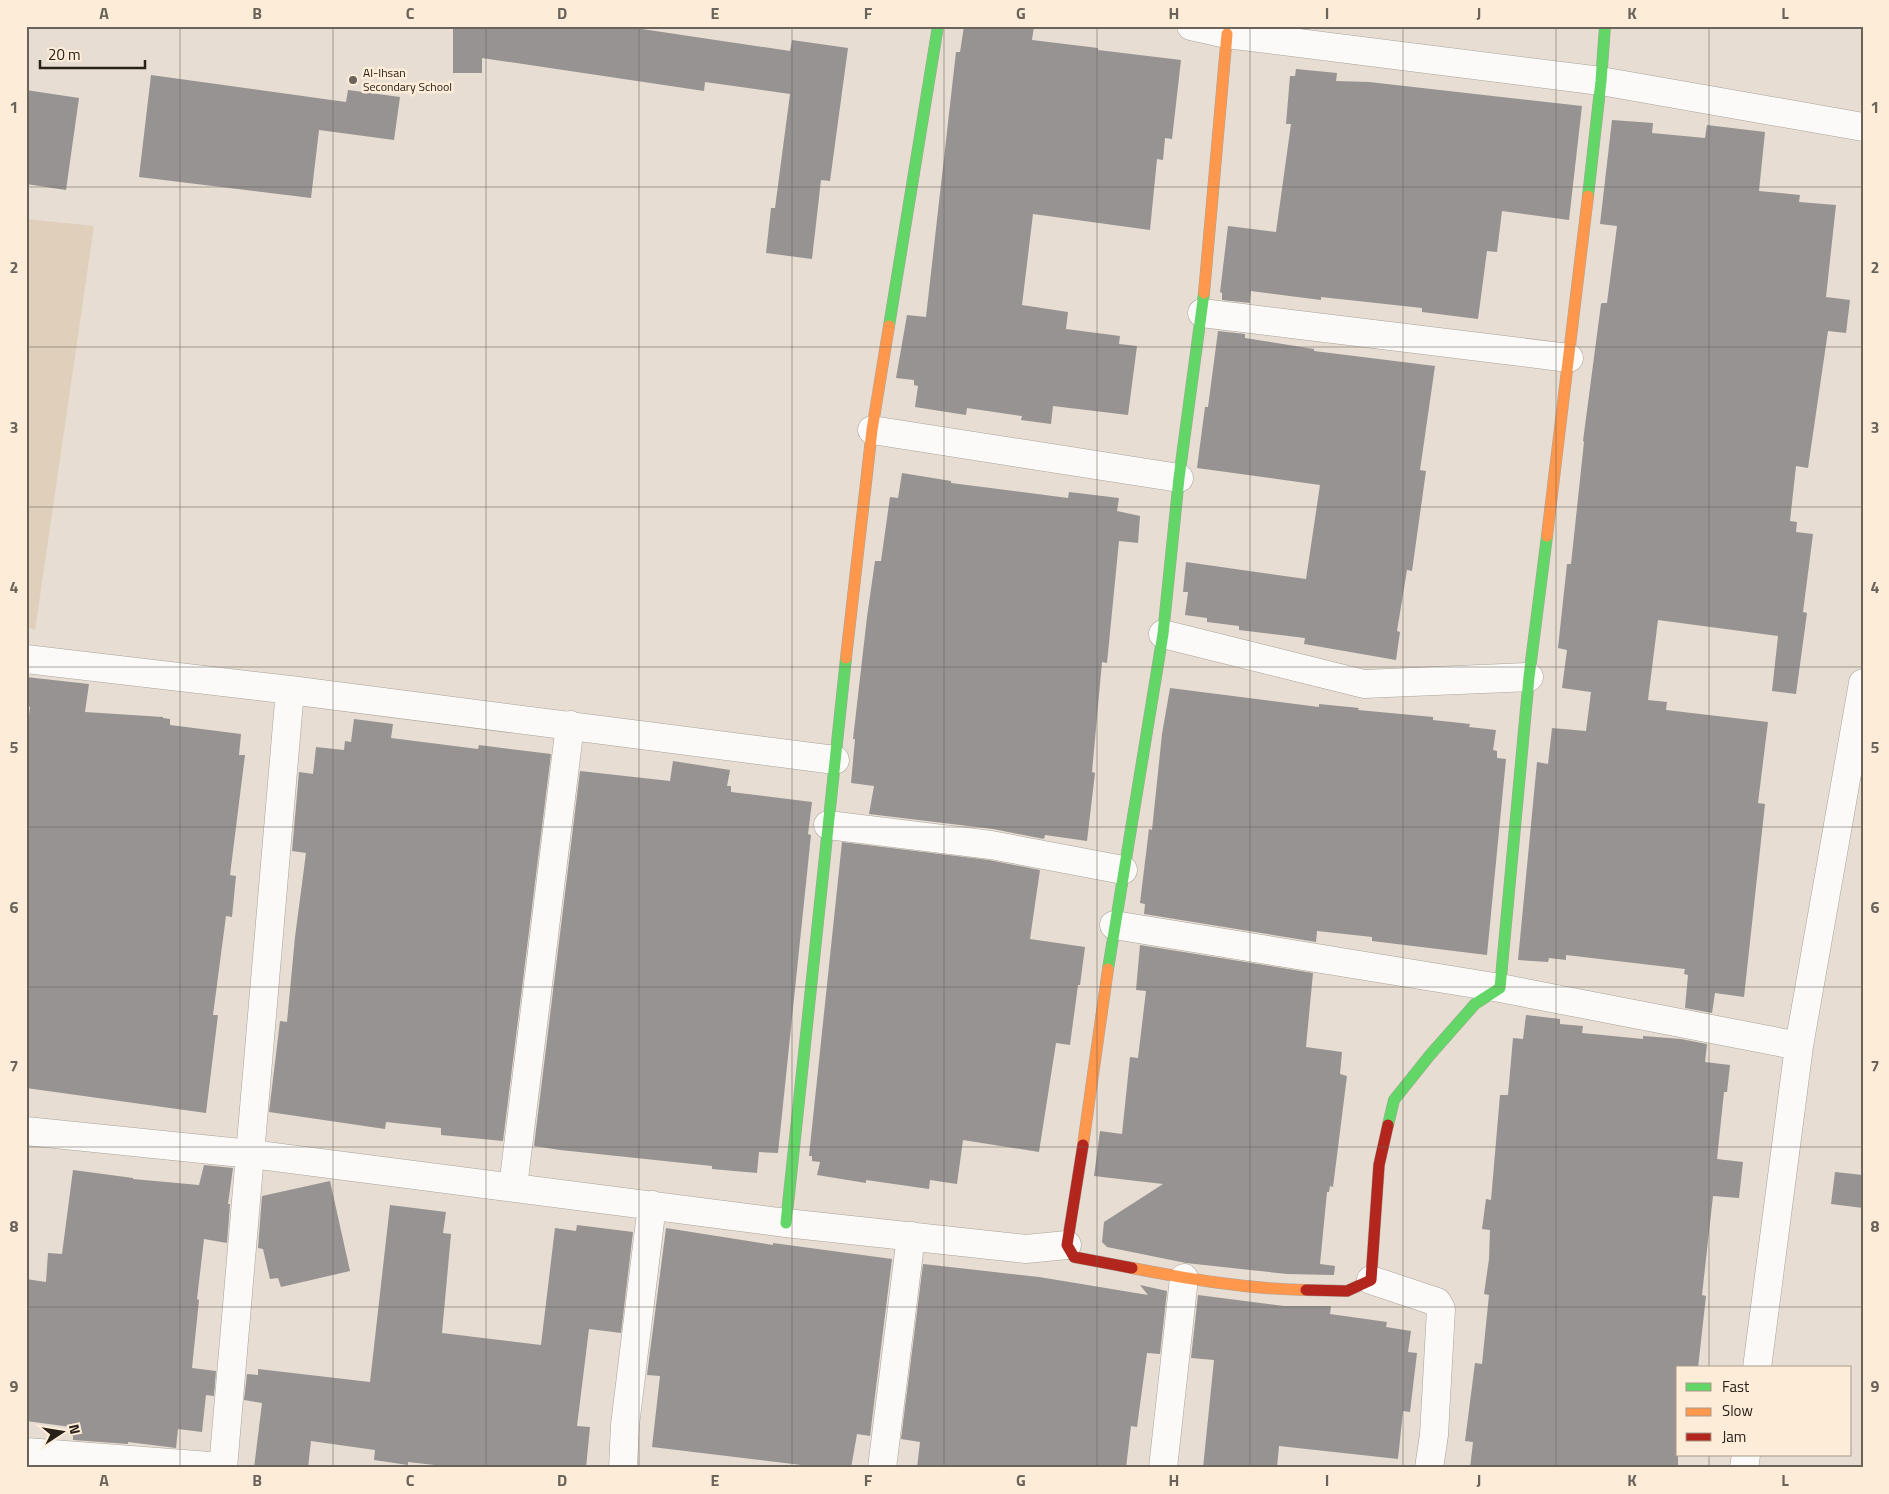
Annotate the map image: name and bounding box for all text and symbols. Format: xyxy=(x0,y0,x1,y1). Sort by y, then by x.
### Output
text: A xyxy=(99,1,109,25)
text: B xyxy=(252,1,262,25)
text: C xyxy=(406,1,415,25)
text: D xyxy=(557,1,567,25)
text: E xyxy=(711,1,720,25)
text: F xyxy=(864,1,873,25)
text: G xyxy=(1016,1,1026,25)
text: H xyxy=(1169,1,1179,25)
text: I xyxy=(1325,1,1329,25)
text: J xyxy=(1477,1,1481,25)
text: K xyxy=(1627,1,1637,25)
text: L xyxy=(1781,1,1789,25)
scale bar xyxy=(40,38,145,70)
text: 20 m xyxy=(48,43,81,66)
place label: Al-Ihsan Secondary School xyxy=(363,63,452,96)
marker: Al-Ihsan Secondary School xyxy=(347,74,359,86)
text: 1 xyxy=(10,95,18,119)
text: 1 xyxy=(1871,95,1879,119)
text: 2 xyxy=(10,255,18,279)
text: 2 xyxy=(1871,255,1879,279)
text: 3 xyxy=(10,415,18,439)
text: 3 xyxy=(1871,415,1879,439)
text: 4 xyxy=(10,575,19,599)
text: 4 xyxy=(1871,575,1880,599)
text: 5 xyxy=(10,735,19,759)
text: 5 xyxy=(1871,735,1880,759)
text: 6 xyxy=(10,895,19,919)
text: 6 xyxy=(1871,895,1880,919)
text: 7 xyxy=(10,1054,18,1078)
text: 7 xyxy=(1871,1054,1879,1078)
text: 8 xyxy=(10,1214,19,1238)
text: 8 xyxy=(1871,1214,1880,1238)
legend xyxy=(1676,1366,1852,1456)
text: 9 xyxy=(10,1374,19,1398)
text: 9 xyxy=(1871,1374,1880,1398)
text: Fast xyxy=(1722,1375,1750,1398)
text: Slow xyxy=(1722,1399,1753,1422)
north arrow xyxy=(38,1406,88,1456)
text: N xyxy=(64,1422,86,1436)
text: Jam xyxy=(1722,1425,1746,1448)
text: A xyxy=(99,1468,109,1492)
text: B xyxy=(252,1468,262,1492)
text: C xyxy=(406,1468,415,1492)
text: D xyxy=(557,1468,567,1492)
text: E xyxy=(711,1468,720,1492)
text: F xyxy=(864,1468,873,1492)
text: G xyxy=(1016,1468,1026,1492)
text: H xyxy=(1169,1468,1179,1492)
text: I xyxy=(1325,1468,1329,1492)
text: J xyxy=(1477,1468,1481,1492)
text: K xyxy=(1627,1468,1637,1492)
text: L xyxy=(1781,1468,1789,1492)

